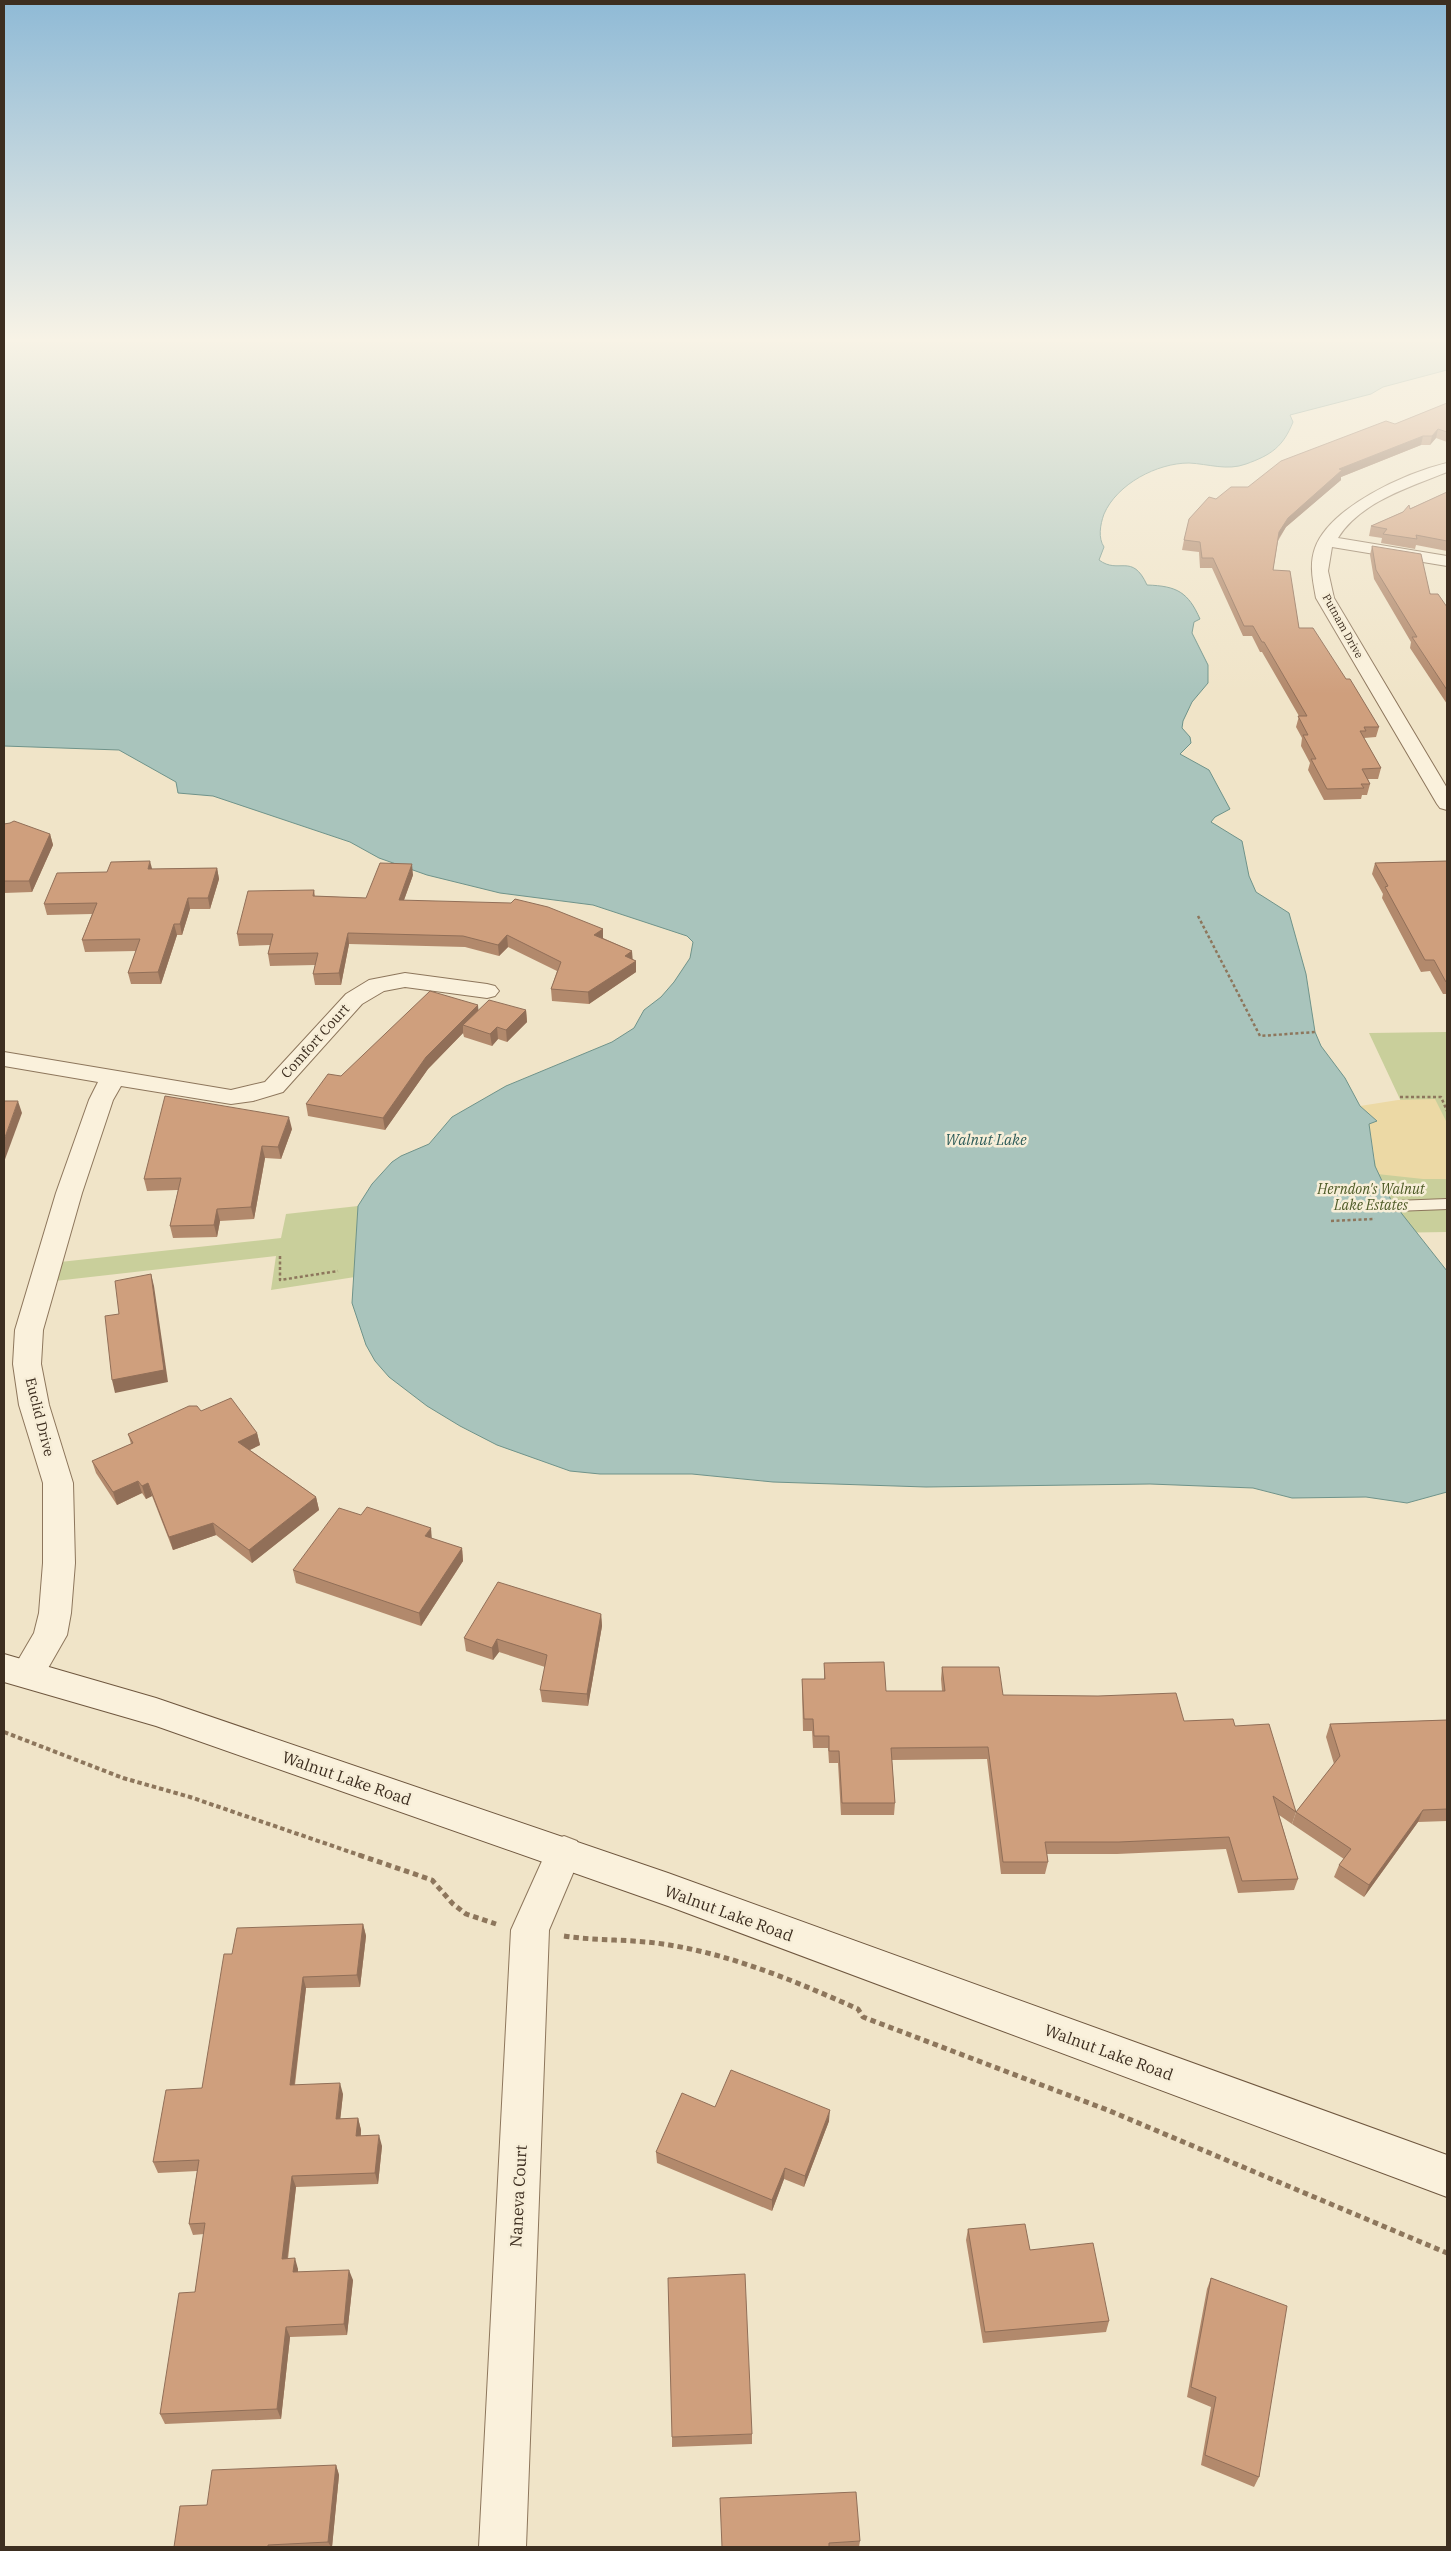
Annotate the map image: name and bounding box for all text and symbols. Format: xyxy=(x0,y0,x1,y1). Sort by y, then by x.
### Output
street label: Putnam Drive xyxy=(1320,591,1366,661)
street label: Comfort Court xyxy=(277,1000,353,1082)
water label: Walnut Lake xyxy=(945,1130,1027,1149)
park label: Herndon's Walnut Lake Estates xyxy=(1316,1180,1426,1214)
street label: Euclid Drive xyxy=(22,1376,58,1458)
street label: Walnut Lake Road xyxy=(280,1747,414,1810)
street label: Walnut Lake Road xyxy=(662,1880,796,1946)
street label: Walnut Lake Road xyxy=(1042,2019,1176,2085)
street label: Naneva Court xyxy=(505,2144,531,2248)

